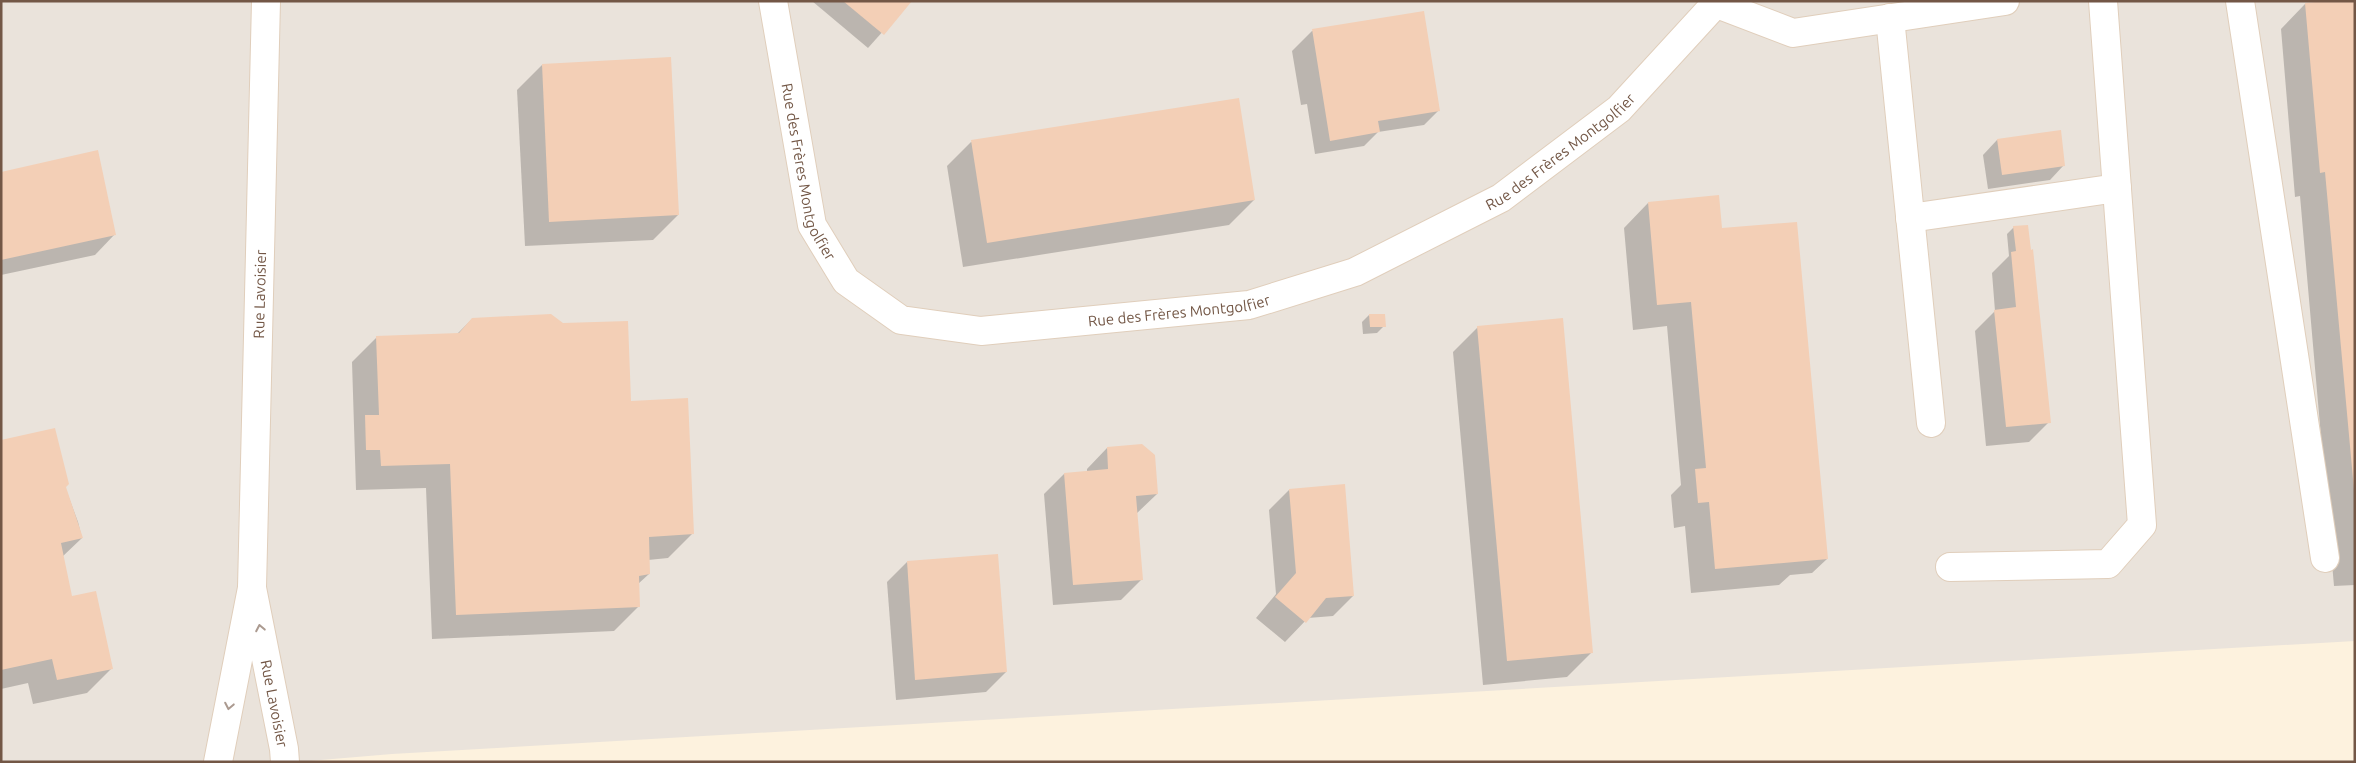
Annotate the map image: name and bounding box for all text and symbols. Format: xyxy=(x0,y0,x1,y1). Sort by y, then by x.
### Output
street label: Rue des Frères Montgolfier xyxy=(779,82,840,263)
street label: Rue des Frères Montgolfier xyxy=(1482,89,1638,213)
street label: Rue Lavoisier xyxy=(249,249,269,339)
street label: Rue des Frères Montgolfier xyxy=(1087,290,1272,329)
one-way arrow xyxy=(255,624,266,632)
street label: Rue Lavoisier xyxy=(258,658,292,749)
one-way arrow xyxy=(224,702,234,711)

